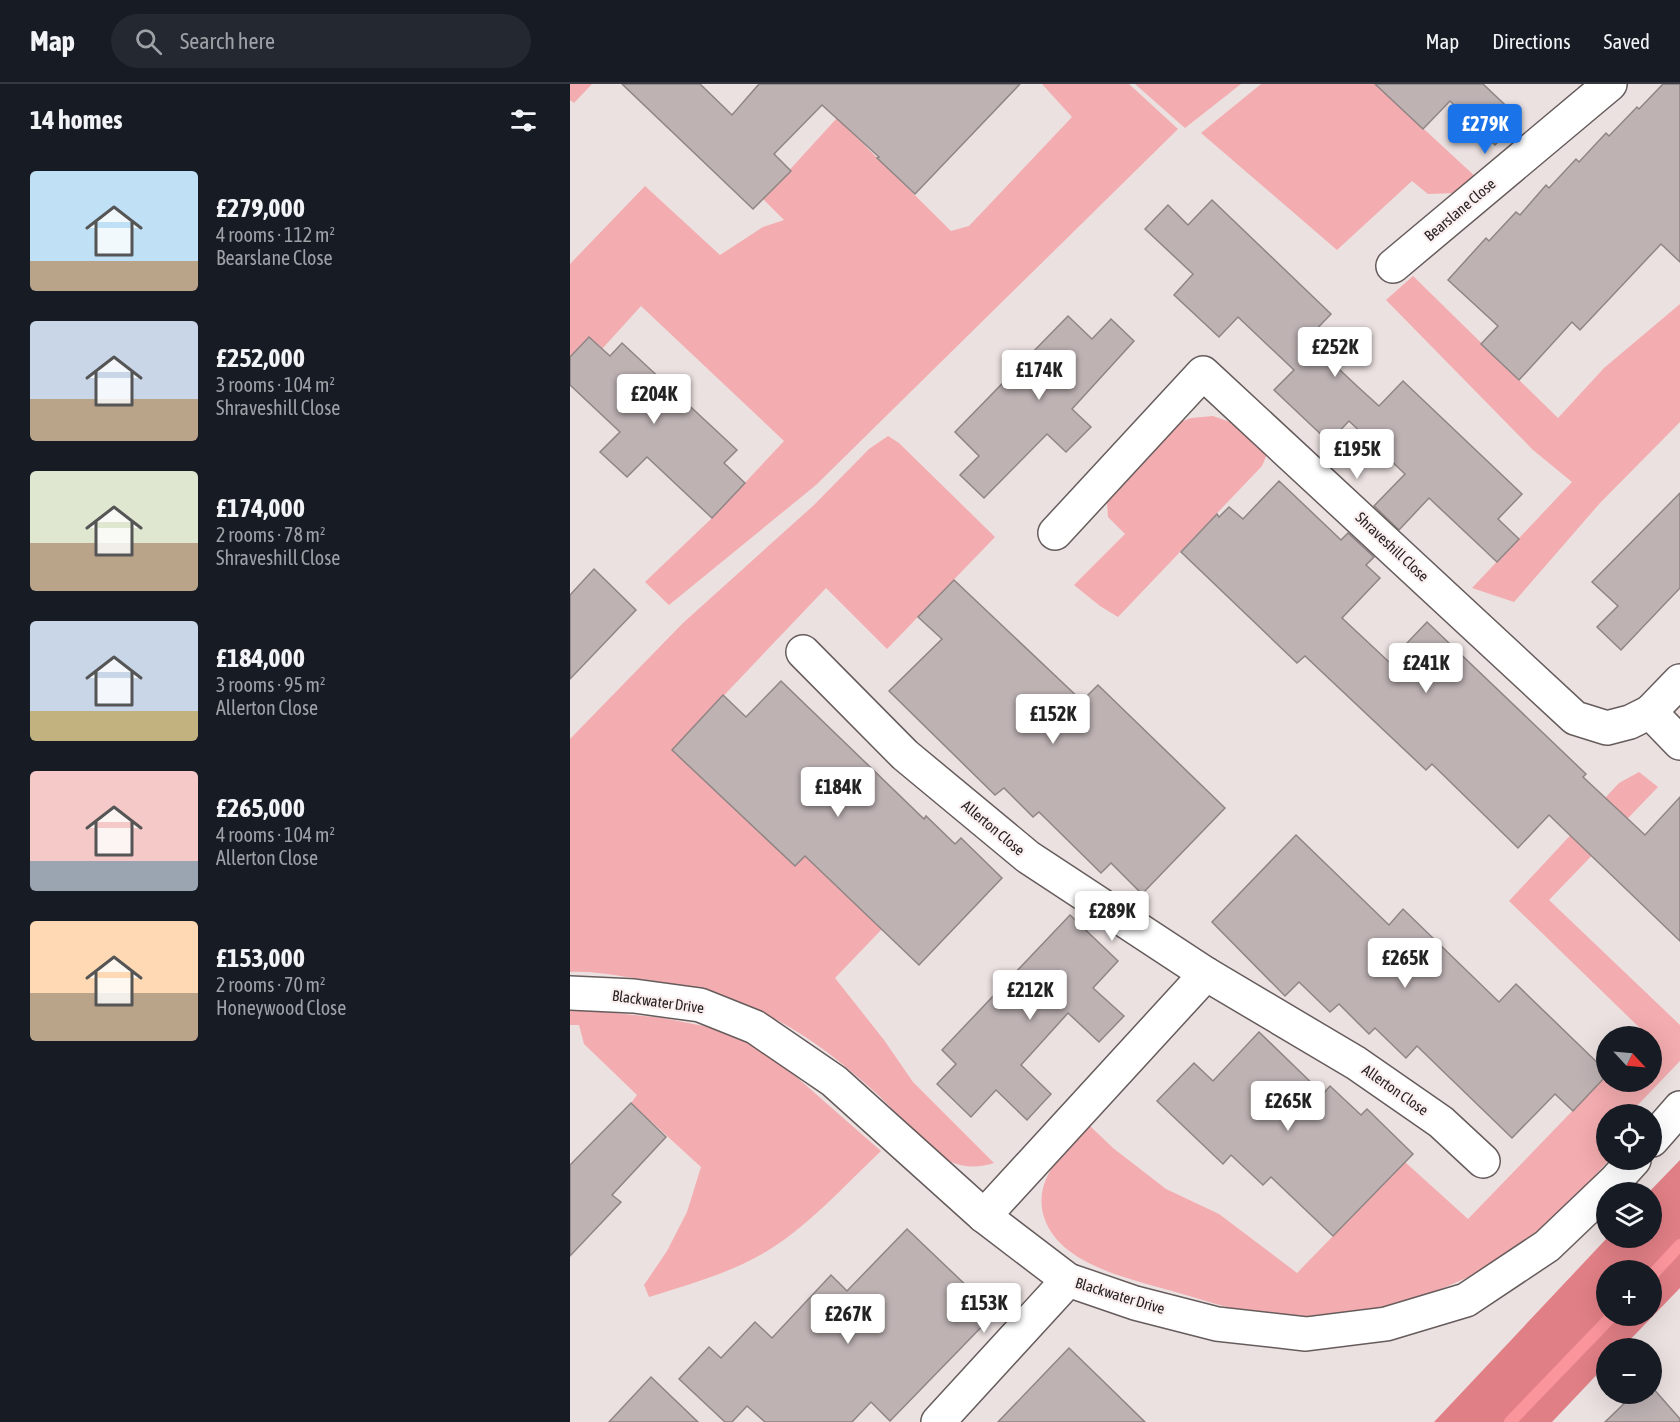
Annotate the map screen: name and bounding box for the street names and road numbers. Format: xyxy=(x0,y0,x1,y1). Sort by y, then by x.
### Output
street label: Bearslane Close xyxy=(1421,175,1499,244)
street label: Shraveshill Close xyxy=(1352,509,1432,585)
street label: Allerton Close xyxy=(959,797,1028,859)
street label: Blackwater Drive xyxy=(611,987,705,1016)
street label: Allerton Close xyxy=(1359,1061,1432,1119)
street label: Blackwater Drive xyxy=(1073,1274,1167,1317)

